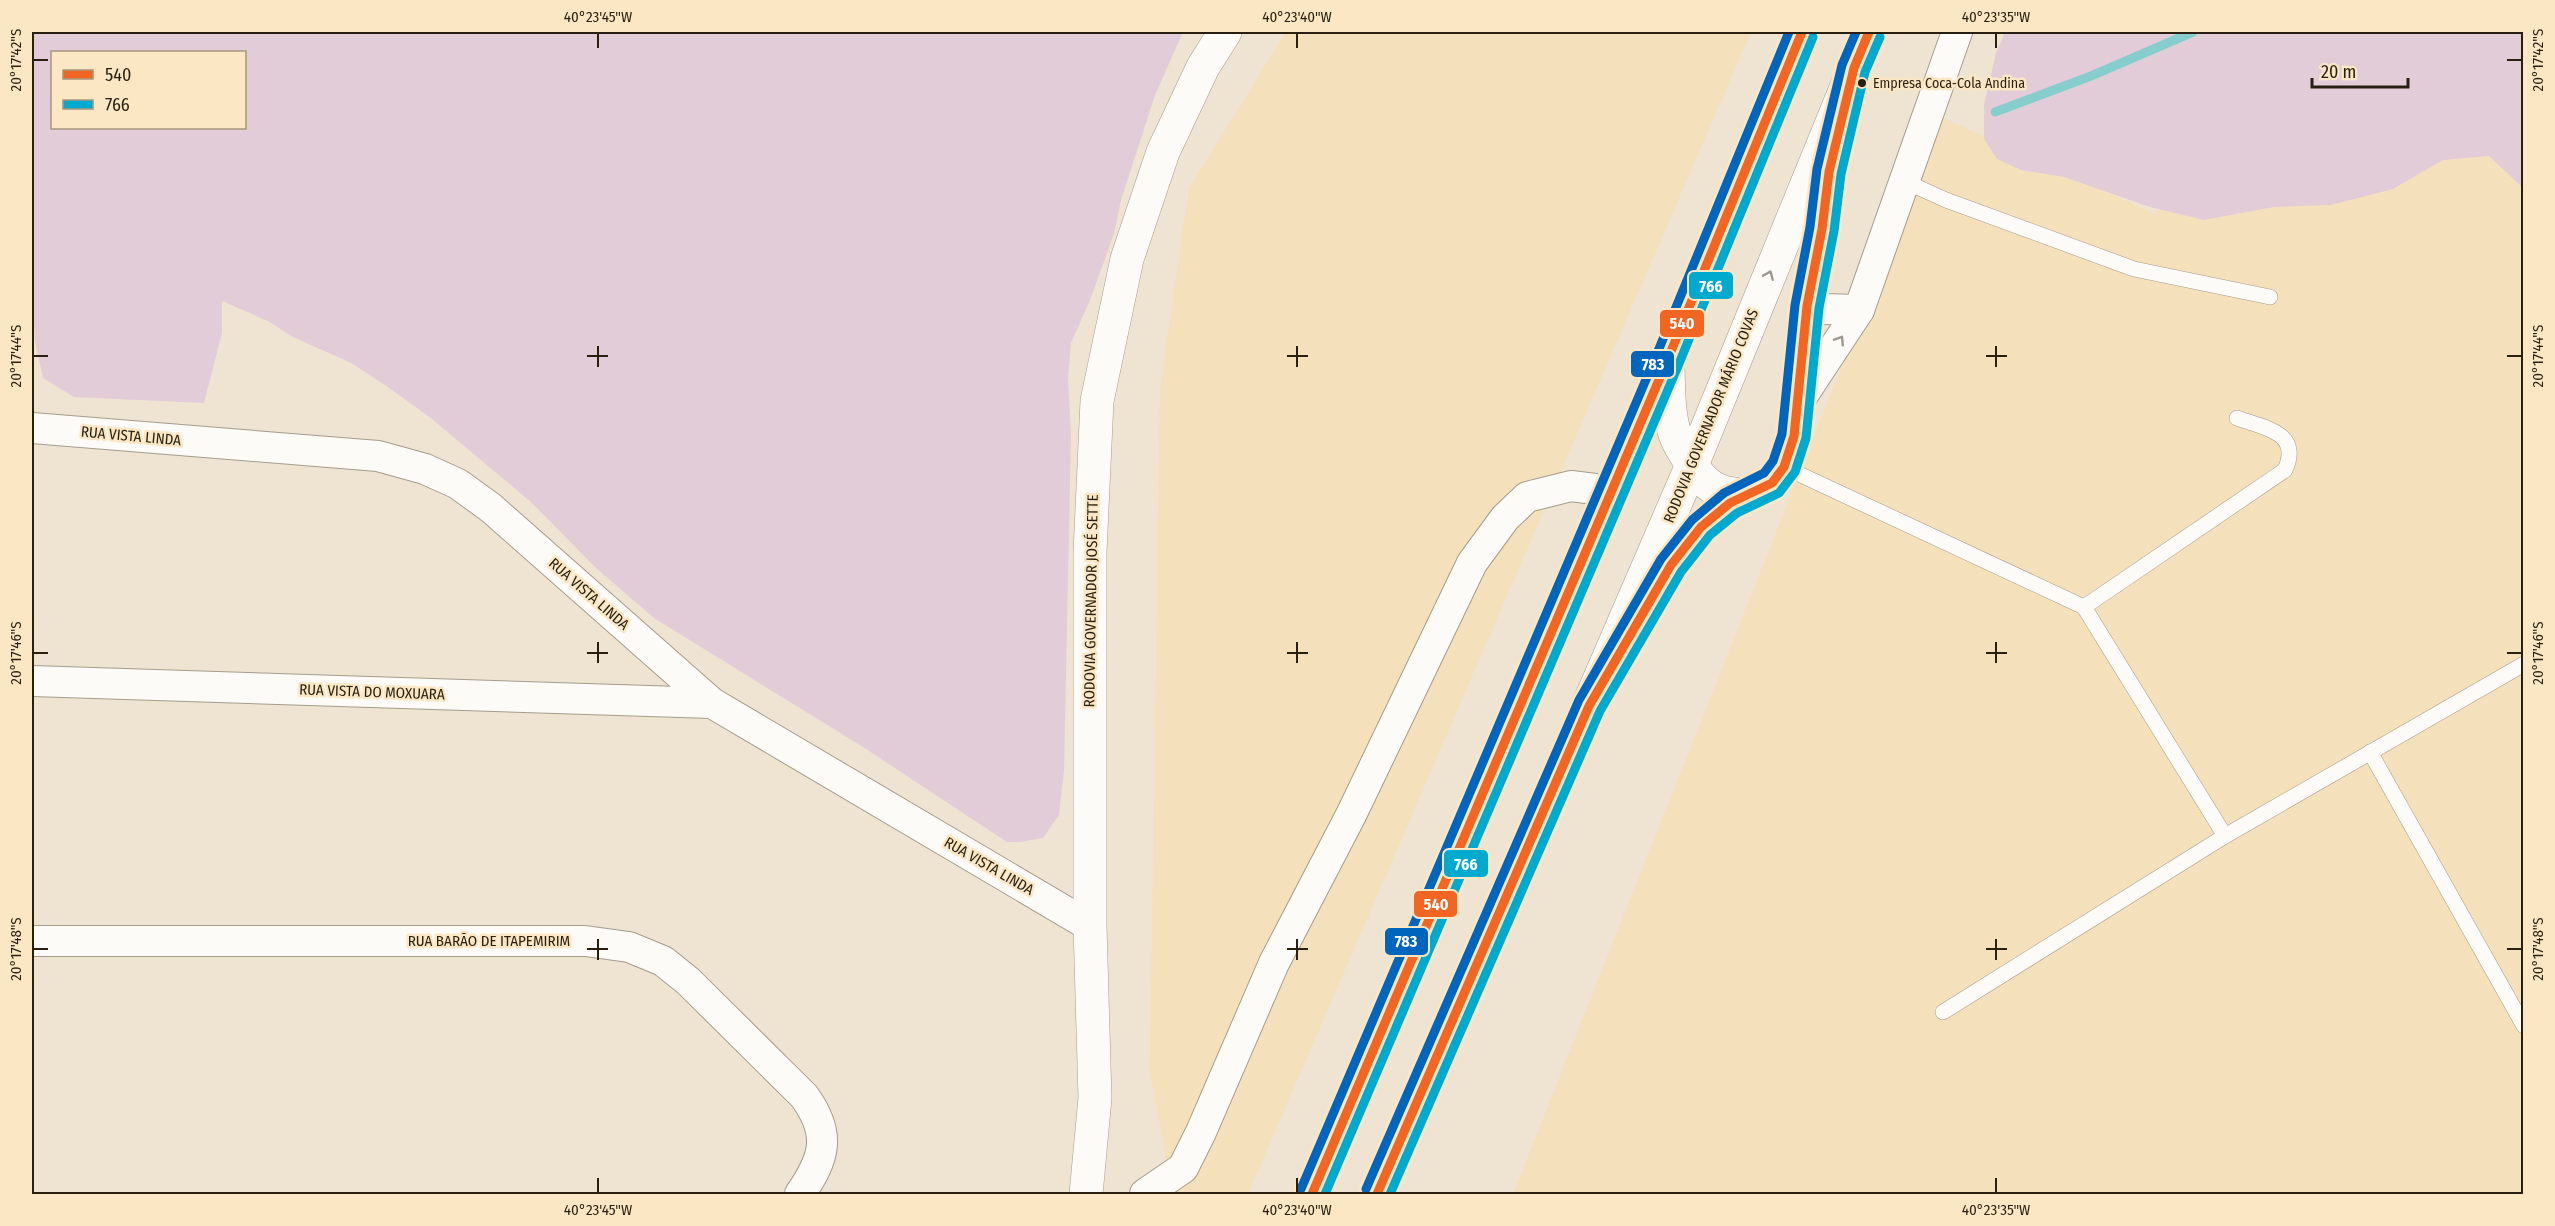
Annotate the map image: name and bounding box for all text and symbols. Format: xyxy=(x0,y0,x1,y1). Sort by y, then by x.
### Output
text: 40°23'45"W xyxy=(564,8,632,26)
text: 40°23'40"W xyxy=(1262,8,1332,26)
text: 40°23'35"W xyxy=(1962,8,2030,26)
text: 20°17'42"S xyxy=(7,29,25,91)
text: 20°17'42"S xyxy=(2529,29,2547,91)
legend xyxy=(51,51,246,129)
scale bar xyxy=(2312,51,2408,89)
text: 20 m xyxy=(2321,61,2356,83)
text: 540 xyxy=(105,64,131,86)
place label: Empresa Coca-Cola Andina xyxy=(1873,75,2025,92)
marker: Empresa Coca-Cola Andina xyxy=(1856,77,1868,89)
text: 766 xyxy=(105,94,130,116)
one-way arrow xyxy=(1762,270,1774,281)
line badge: 766 xyxy=(1688,271,1734,300)
text: 766 xyxy=(1699,277,1723,296)
street label: RODOVIA GOVERNADOR MÁRIO COVAS xyxy=(1660,306,1762,526)
line badge: 540 xyxy=(1659,309,1705,338)
text: 540 xyxy=(1670,314,1695,333)
text: 20°17'44"S xyxy=(7,325,25,387)
text: 20°17'44"S xyxy=(2529,325,2547,387)
one-way arrow xyxy=(1833,335,1844,346)
line badge: 783 xyxy=(1630,350,1675,378)
text: 783 xyxy=(1642,355,1665,374)
street label: RUA VISTA LINDA xyxy=(80,423,182,449)
street label: RODOVIA GOVERNADOR JOSÉ SETTE xyxy=(1080,494,1102,708)
street label: RUA VISTA LINDA xyxy=(545,554,633,634)
text: 20°17'46"S xyxy=(7,621,25,685)
text: 20°17'46"S xyxy=(2529,621,2547,685)
street label: RUA VISTA DO MOXUARA xyxy=(299,680,445,704)
street label: RUA VISTA LINDA xyxy=(941,833,1037,899)
line badge: 766 xyxy=(1443,849,1489,878)
text: 766 xyxy=(1454,855,1478,874)
line badge: 540 xyxy=(1413,890,1458,918)
text: 540 xyxy=(1424,895,1449,914)
text: 20°17'48"S xyxy=(7,917,25,981)
text: 20°17'48"S xyxy=(2529,917,2547,981)
line badge: 783 xyxy=(1384,927,1429,956)
street label: RUA BARÃO DE ITAPEMIRIM xyxy=(408,932,570,950)
text: 783 xyxy=(1395,932,1418,951)
text: 40°23'45"W xyxy=(564,1201,632,1219)
text: 40°23'40"W xyxy=(1262,1201,1332,1219)
text: 40°23'35"W xyxy=(1962,1201,2030,1219)

